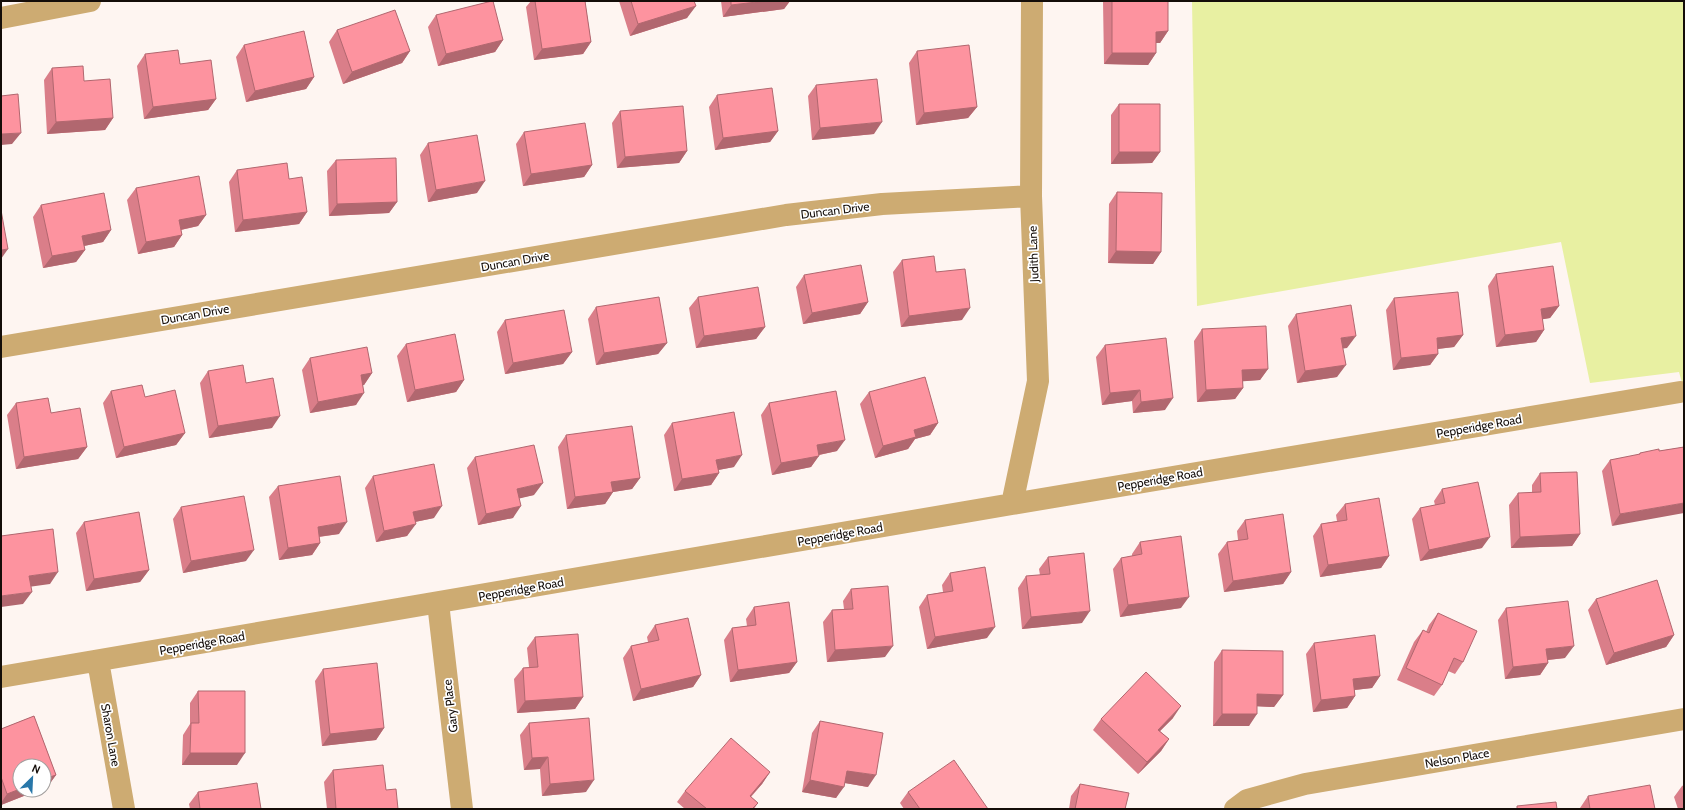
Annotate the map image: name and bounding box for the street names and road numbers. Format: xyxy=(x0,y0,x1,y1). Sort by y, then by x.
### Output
street label: Duncan Drive xyxy=(800,198,870,222)
street label: Judith Lane xyxy=(1025,226,1042,283)
street label: Duncan Drive xyxy=(480,248,550,274)
street label: Duncan Drive xyxy=(160,301,230,327)
street label: Pepperidge Road xyxy=(1435,411,1523,441)
street label: Pepperidge Road xyxy=(1116,464,1204,494)
street label: Pepperidge Road xyxy=(796,519,884,549)
street label: Pepperidge Road xyxy=(477,574,565,604)
street label: Pepperidge Road xyxy=(158,628,246,658)
street label: Gary Place xyxy=(439,679,461,733)
street label: Sharon Lane xyxy=(98,702,124,768)
street label: Nelson Place xyxy=(1424,745,1490,771)

